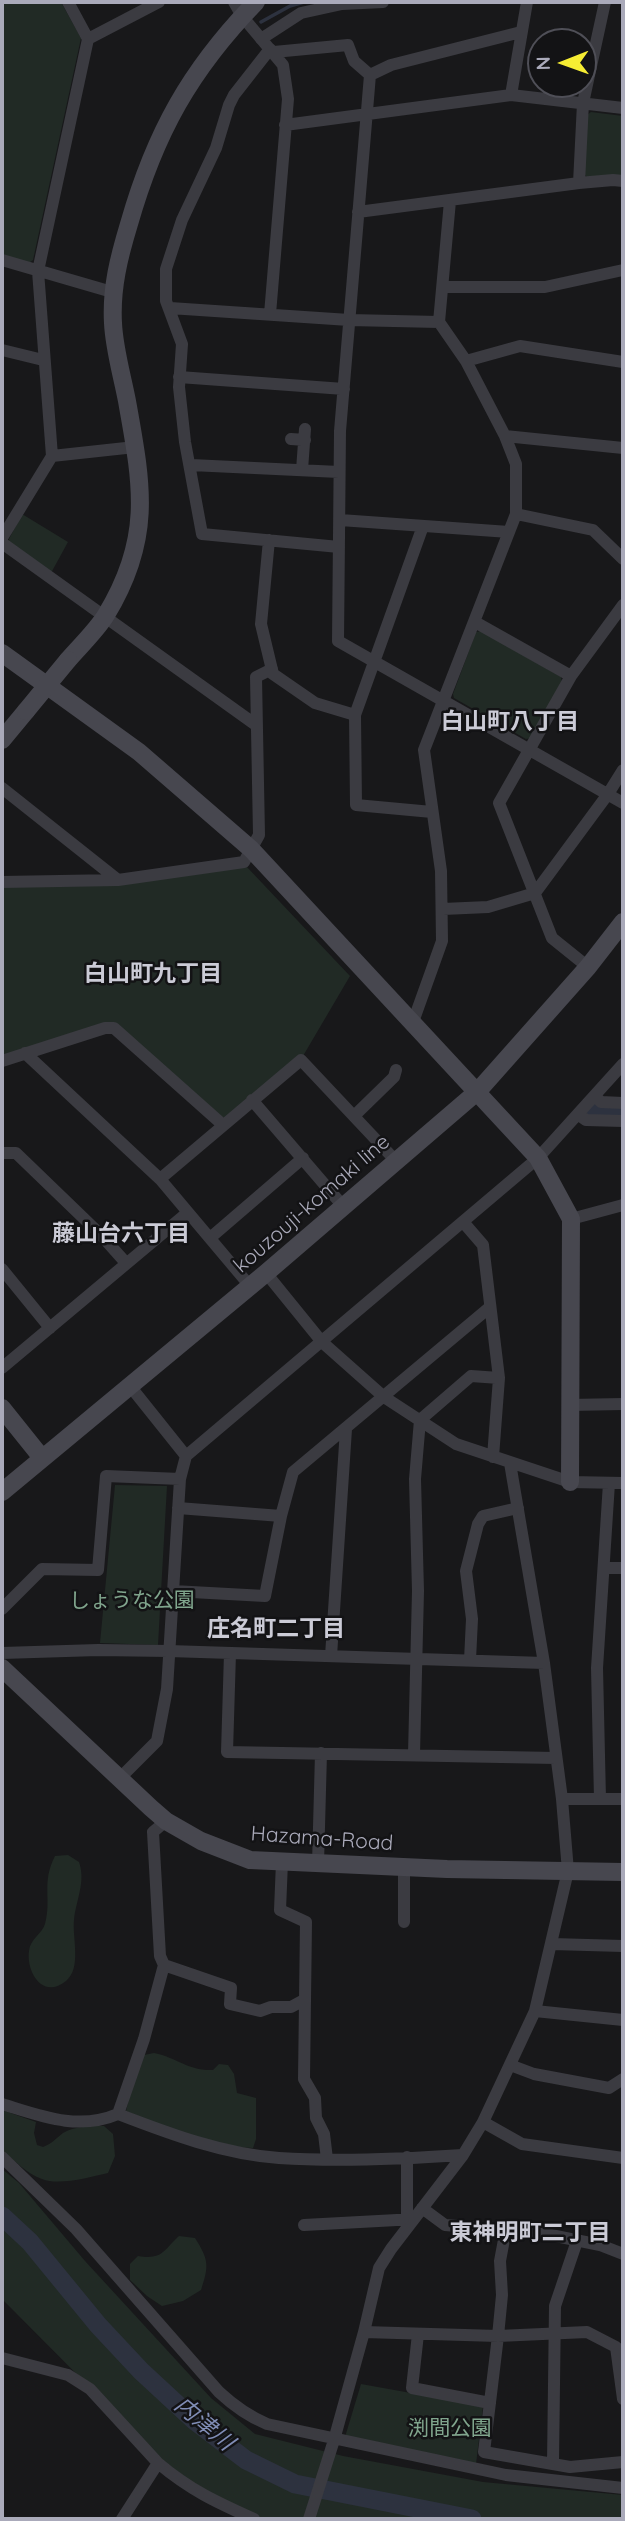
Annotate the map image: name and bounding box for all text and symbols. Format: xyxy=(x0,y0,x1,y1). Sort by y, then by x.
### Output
north arrow xyxy=(527,28,597,98)
text: N xyxy=(531,56,555,71)
district label: 白山町八丁目 xyxy=(441,708,579,736)
district label: 白山町九丁目 xyxy=(84,960,222,988)
street label: kouzouji-komaki line xyxy=(229,1129,395,1279)
district label: 藤山台六丁目 xyxy=(52,1220,190,1248)
park label: しょうな公園 xyxy=(69,1588,195,1614)
district label: 庄名町二丁目 xyxy=(207,1615,345,1643)
street label: Hazama-Road xyxy=(250,1821,394,1857)
district label: 東神明町二丁目 xyxy=(450,2219,610,2247)
water label: 内津川 xyxy=(169,2391,239,2457)
park label: 渕間公園 xyxy=(408,2416,492,2442)

